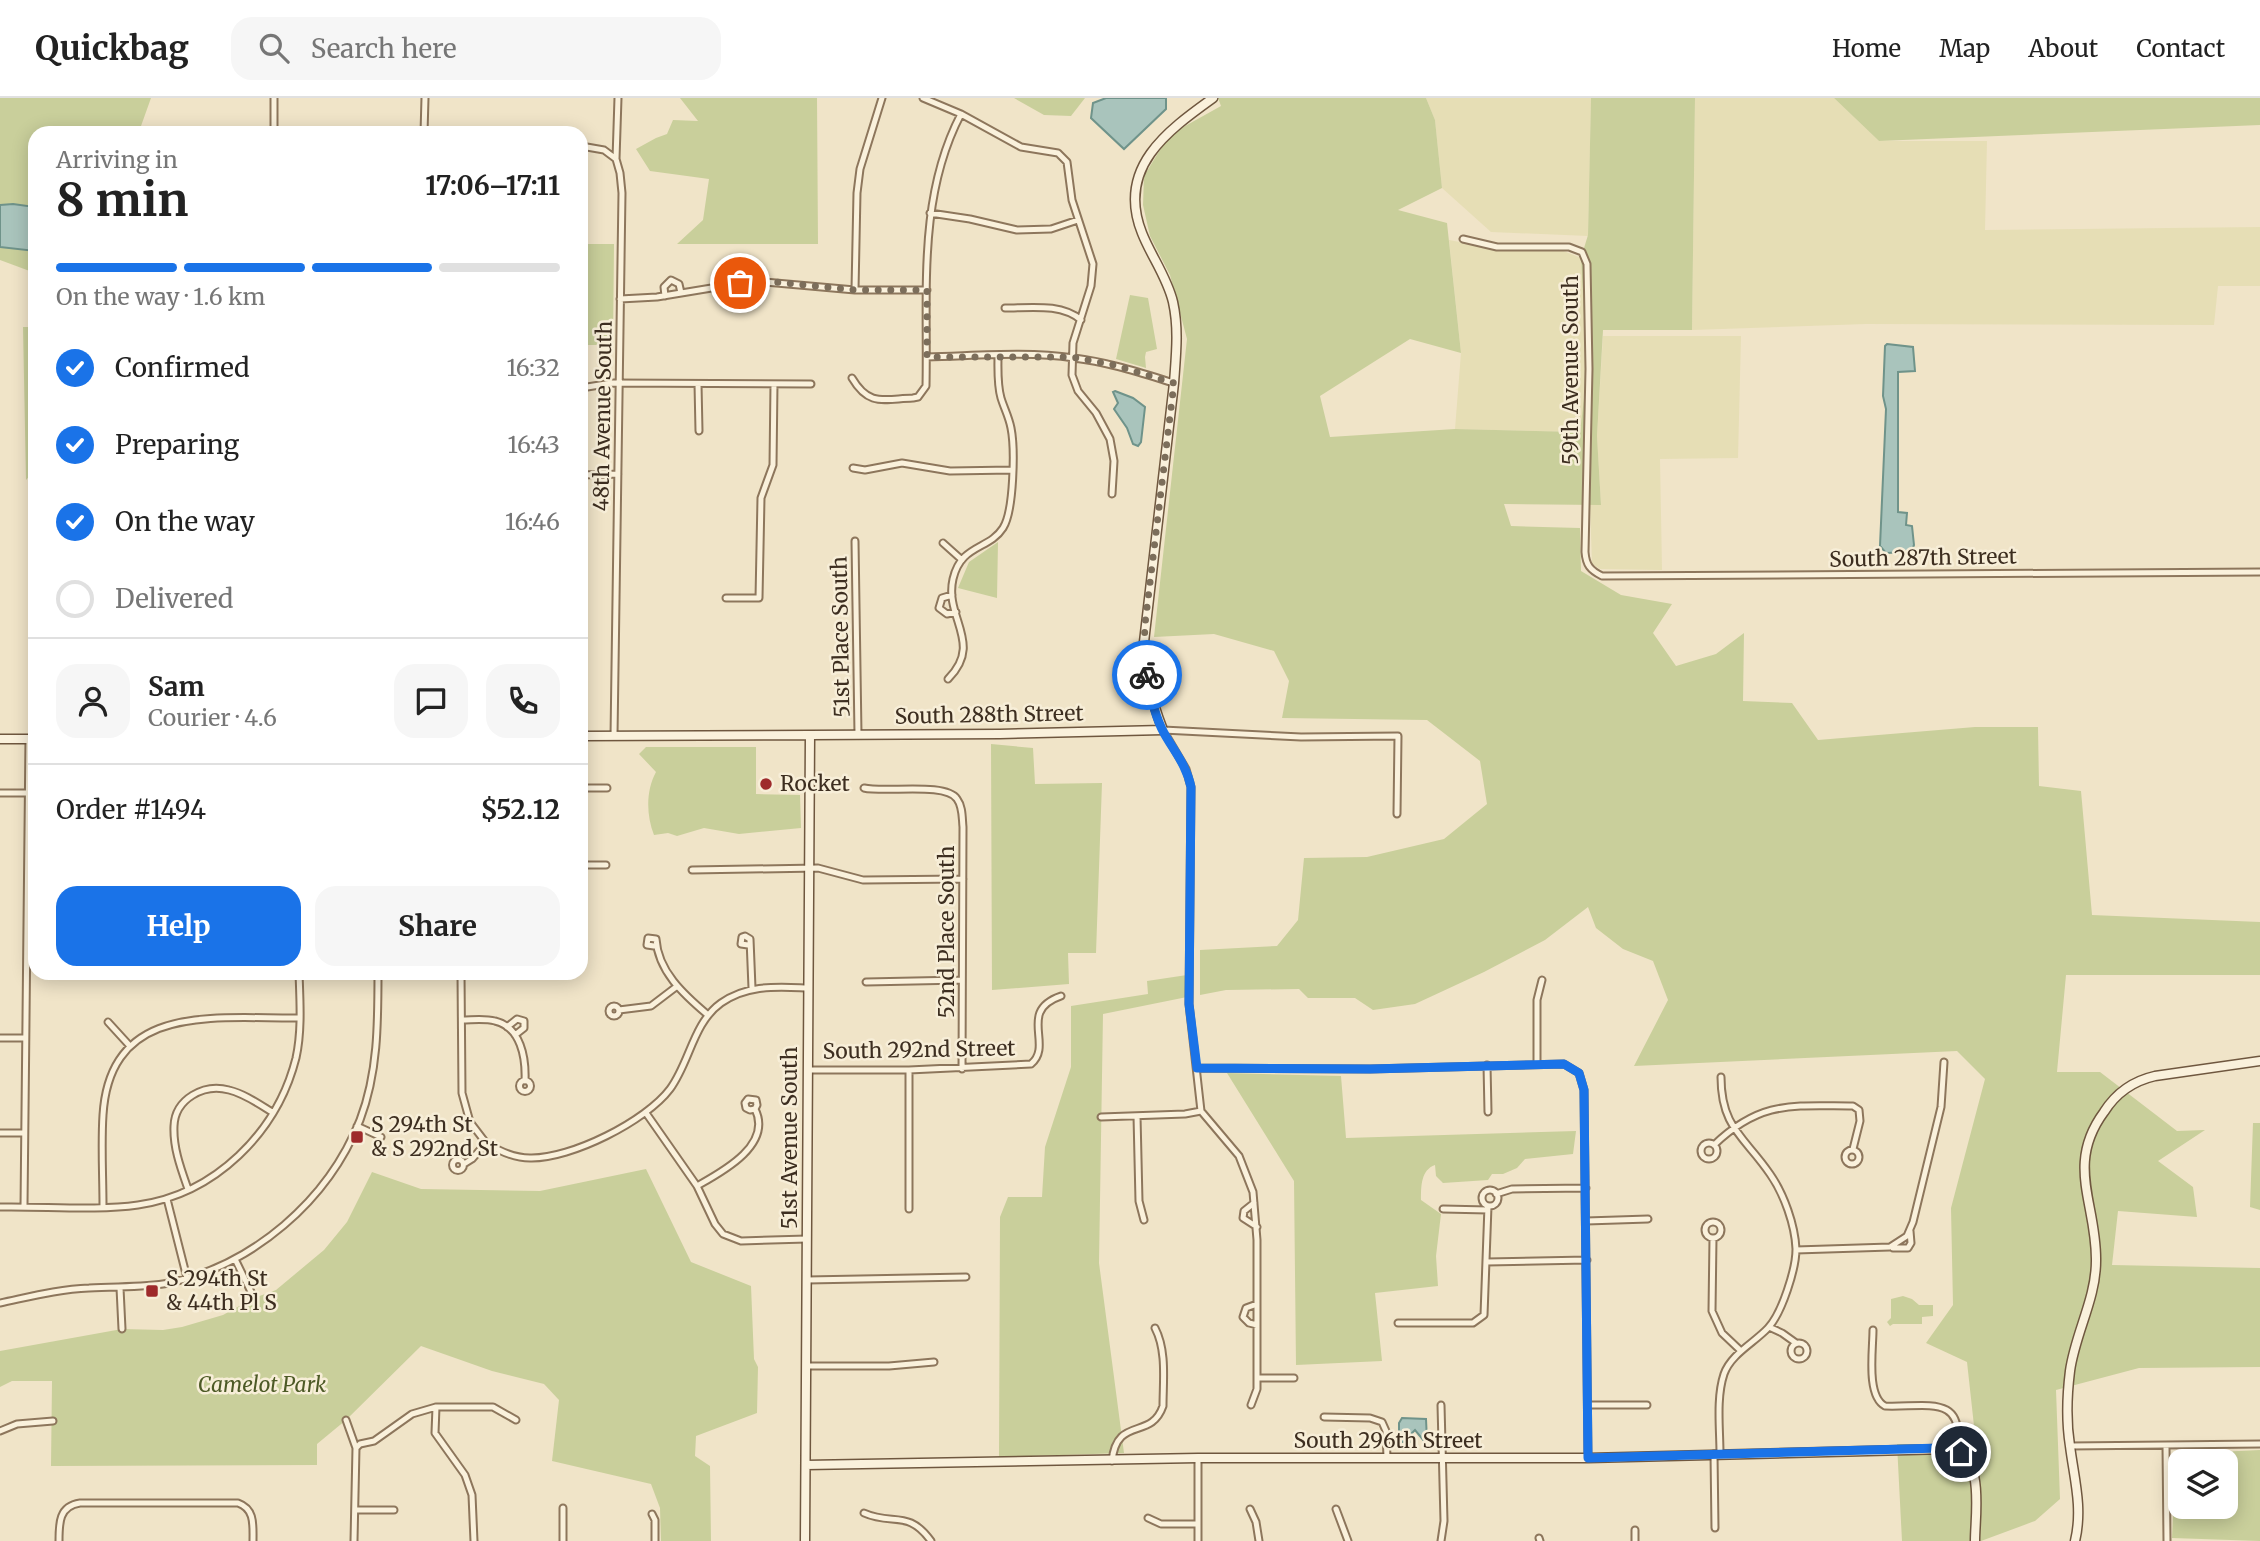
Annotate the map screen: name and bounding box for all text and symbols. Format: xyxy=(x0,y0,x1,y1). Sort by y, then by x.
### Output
search box xyxy=(231,17,721,80)
text: Quickbag xyxy=(35,28,189,69)
icon: search xyxy=(255,29,293,67)
text: Search here xyxy=(311,32,457,65)
text: Home xyxy=(1832,33,1901,64)
text: Map xyxy=(1939,33,1990,64)
text: About xyxy=(2028,33,2098,64)
text: Contact xyxy=(2136,33,2225,64)
text: Arriving in xyxy=(56,145,178,174)
text: 17:06–17:11 xyxy=(425,169,560,202)
text: 8 min xyxy=(56,171,189,229)
pin xyxy=(710,253,770,313)
icon: bag xyxy=(721,264,759,302)
street label: 59th Avenue South xyxy=(1557,275,1584,465)
text: On the way · 1.6 km xyxy=(56,282,265,311)
street label: 48th Avenue South xyxy=(587,320,618,512)
icon: check xyxy=(56,349,94,387)
text: Confirmed xyxy=(115,351,250,384)
text: 16:32 xyxy=(506,353,560,382)
icon: check xyxy=(56,426,94,464)
text: Preparing xyxy=(115,428,239,461)
text: 16:43 xyxy=(508,430,560,459)
icon: check xyxy=(56,503,94,541)
text: On the way xyxy=(115,505,255,538)
text: 16:46 xyxy=(505,507,560,536)
street label: South 287th Street xyxy=(1829,542,2017,573)
street label: 51st Place South xyxy=(826,556,855,718)
text: Delivered xyxy=(115,582,234,615)
courier xyxy=(1112,640,1182,710)
icon: bike xyxy=(1128,656,1166,694)
button: person xyxy=(56,664,130,738)
button: chat xyxy=(394,664,468,738)
button: phone xyxy=(486,664,560,738)
text: Sam xyxy=(148,670,205,703)
street label: South 288th Street xyxy=(894,699,1084,730)
text: Courier · 4.6 xyxy=(148,703,277,732)
place label: Rocket xyxy=(780,770,850,797)
marker: Rocket xyxy=(758,776,774,792)
text: Order #1494 xyxy=(56,793,206,826)
text: $52.12 xyxy=(480,793,560,826)
street label: 52nd Place South xyxy=(933,846,960,1018)
button: Help xyxy=(56,886,301,966)
button: Share xyxy=(315,886,560,966)
street label: South 292nd Street xyxy=(822,1034,1016,1065)
street label: 51st Avenue South xyxy=(776,1047,803,1229)
place label: S 294th St & S 292nd St xyxy=(371,1111,498,1162)
marker: S 294th St & S 292nd St xyxy=(349,1129,365,1145)
place label: S 294th St & 44th Pl S xyxy=(166,1265,277,1316)
marker: S 294th St & 44th Pl S xyxy=(144,1283,160,1299)
park label: Camelot Park xyxy=(198,1371,327,1398)
pin xyxy=(1931,1422,1991,1482)
street label: South 296th Street xyxy=(1294,1427,1482,1454)
icon: home xyxy=(1942,1433,1980,1471)
map controls xyxy=(2168,1449,2238,1519)
button: layers xyxy=(2168,1449,2238,1519)

